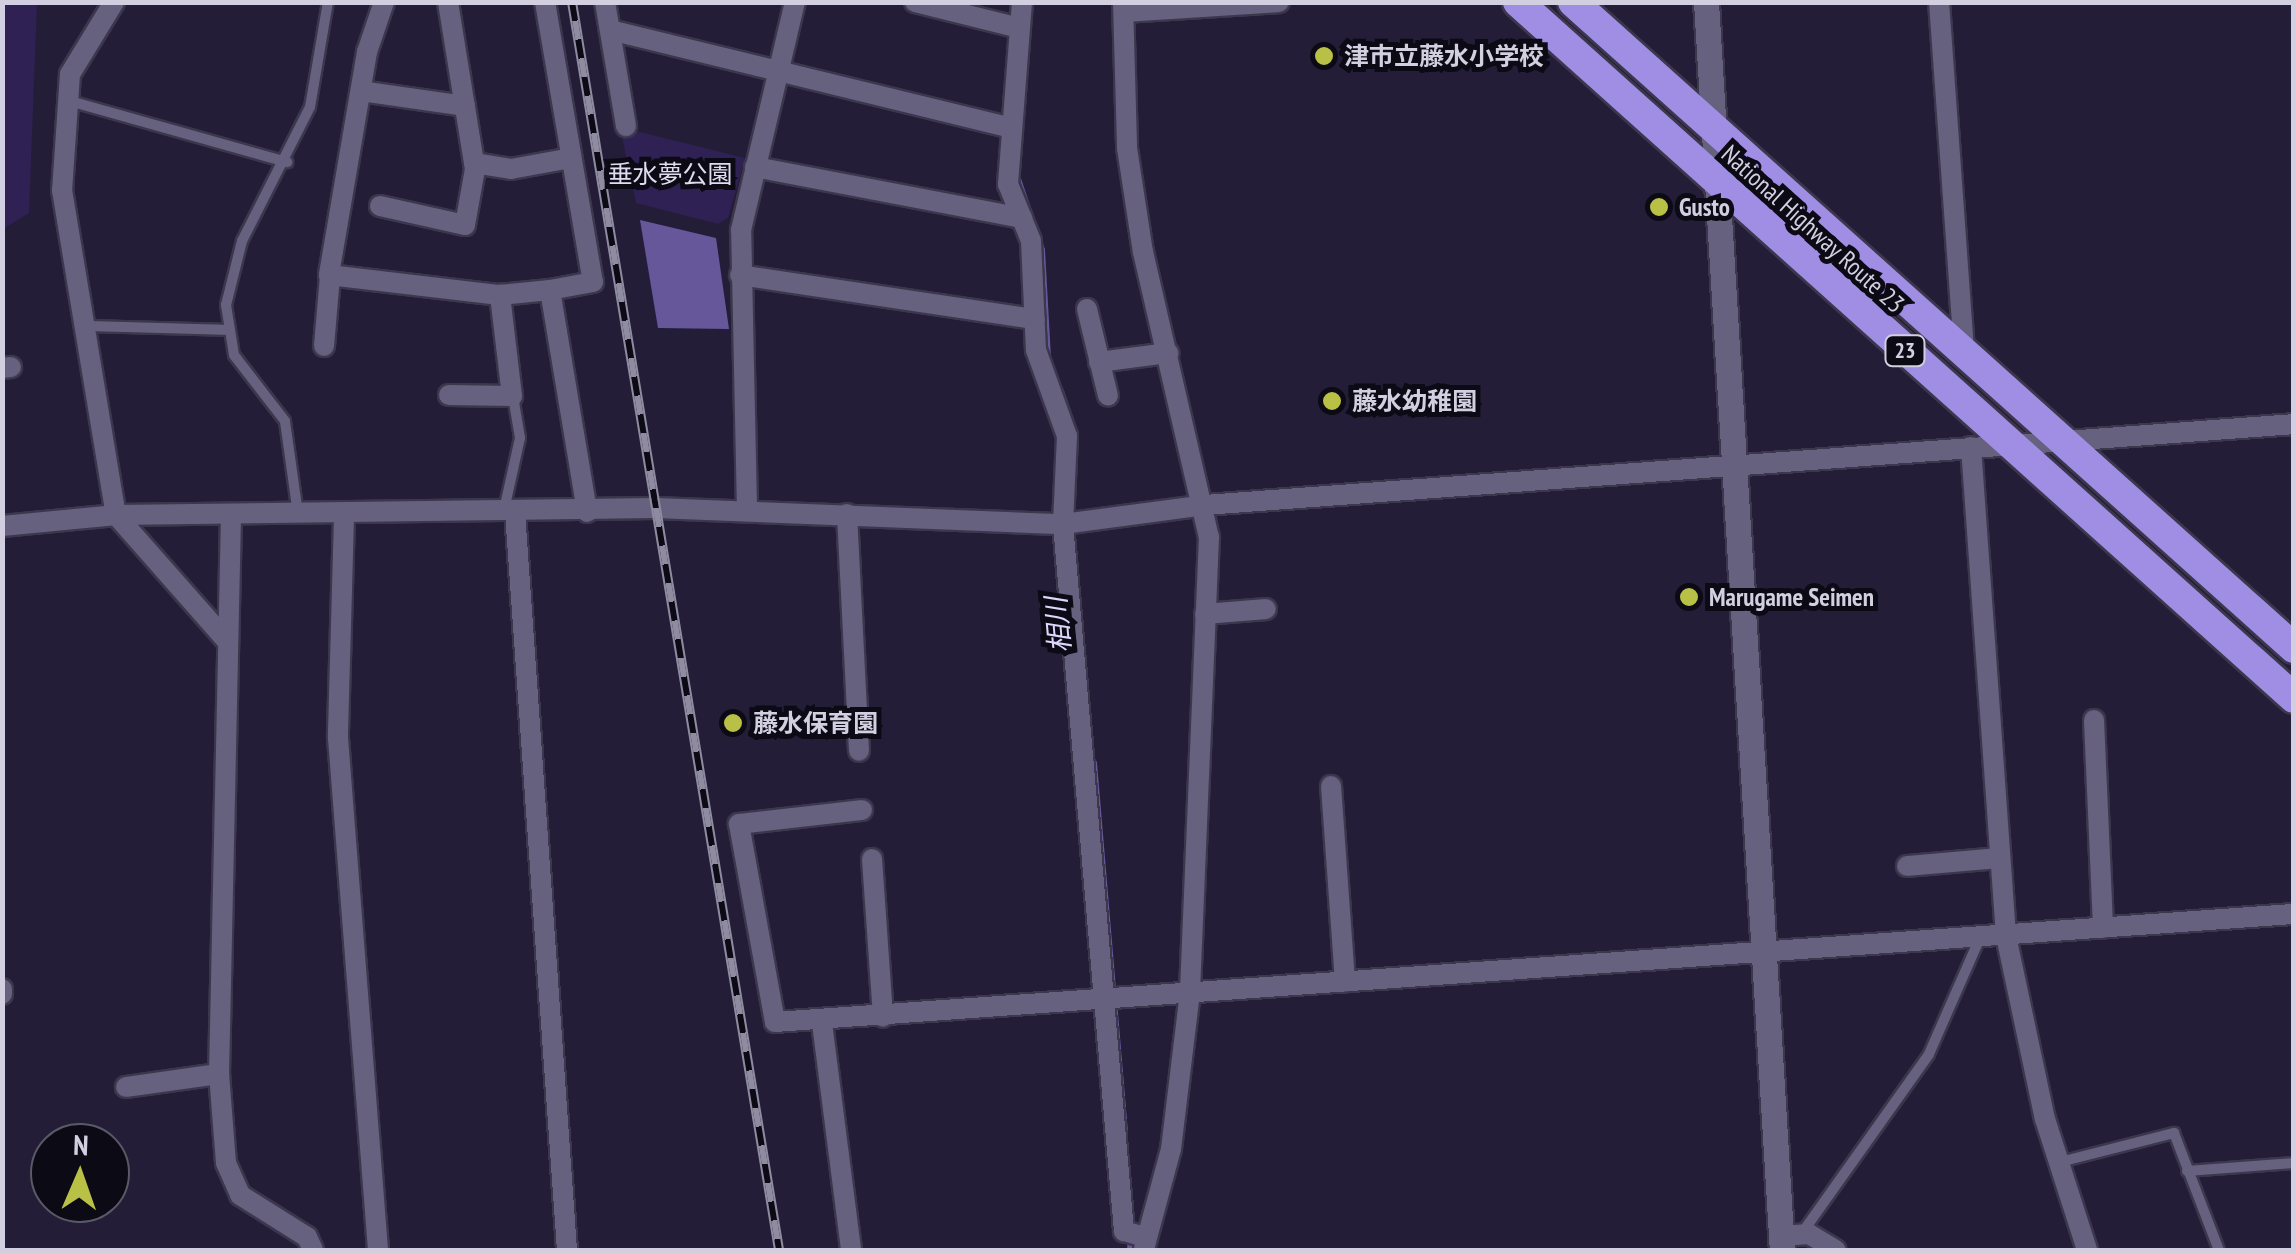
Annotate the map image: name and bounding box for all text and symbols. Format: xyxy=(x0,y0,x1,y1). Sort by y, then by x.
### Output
place label: 津市立藤水小学校 xyxy=(1344,41,1544,71)
marker: 津市立藤水小学校 xyxy=(1313,45,1335,67)
street label: National Highway Route 23 xyxy=(1715,139,1911,319)
park label: 垂水夢公園 xyxy=(608,159,732,189)
place label: Gusto xyxy=(1679,192,1730,222)
marker: Gusto xyxy=(1648,196,1670,218)
road number: 23 xyxy=(1882,334,1928,368)
place label: 藤水幼稚園 xyxy=(1352,386,1477,416)
marker: 藤水幼稚園 xyxy=(1321,390,1343,412)
place label: Marugame Seimen xyxy=(1709,582,1874,612)
marker: Marugame Seimen xyxy=(1678,586,1700,608)
water label: 相川 xyxy=(1039,596,1077,654)
place label: 藤水保育園 xyxy=(753,708,878,738)
marker: 藤水保育園 xyxy=(722,712,744,734)
north arrow xyxy=(30,1123,130,1223)
text: N xyxy=(73,1126,89,1163)

